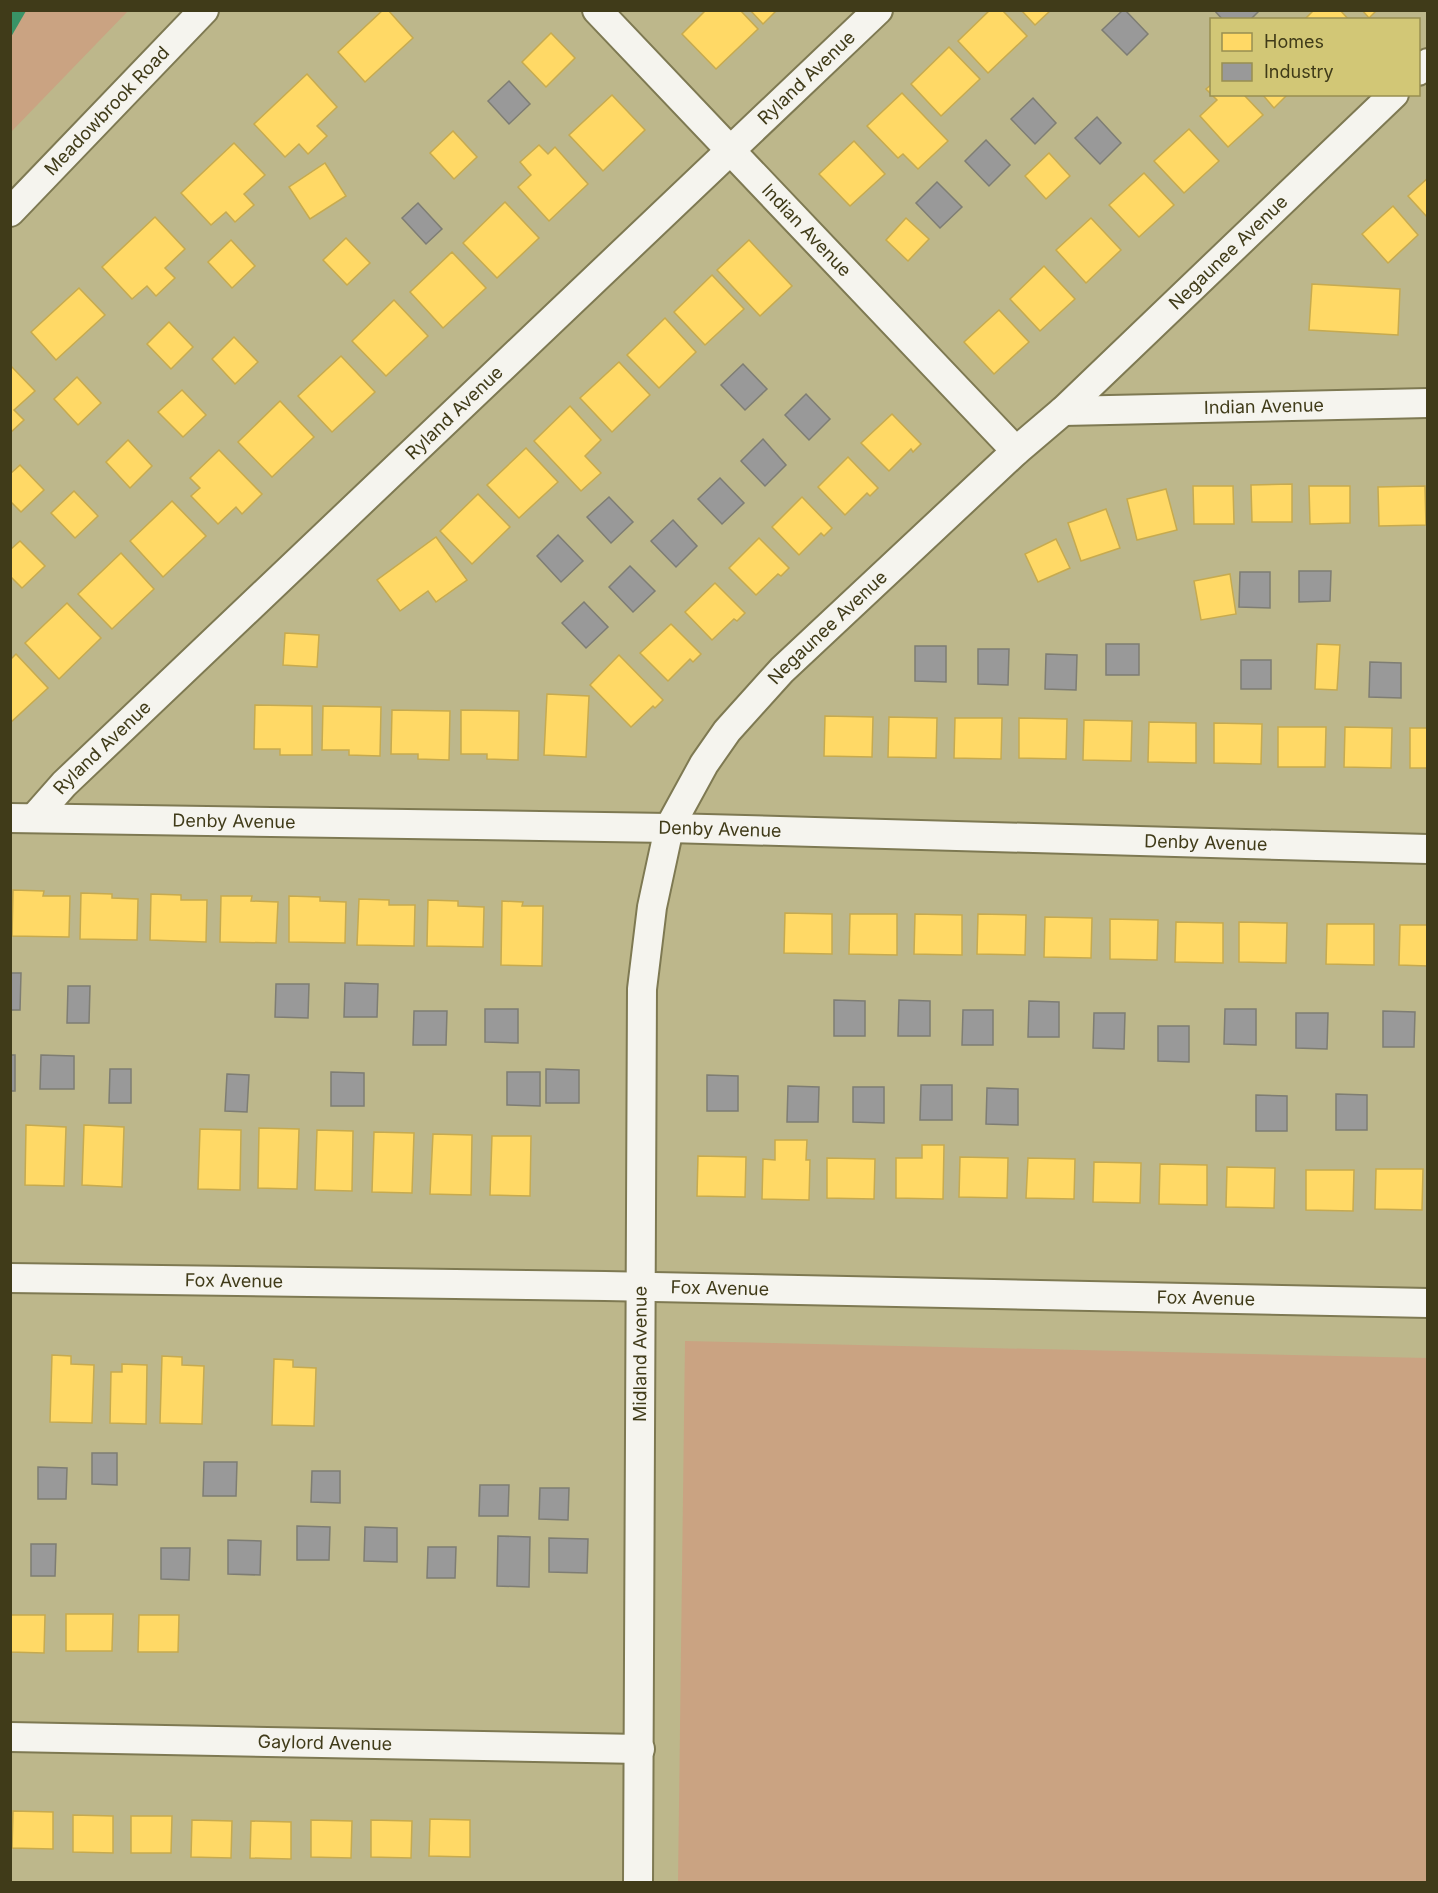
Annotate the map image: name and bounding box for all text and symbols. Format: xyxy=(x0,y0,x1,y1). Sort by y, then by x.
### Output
legend xyxy=(1210,18,1420,96)
street label: Ryland Avenue xyxy=(753,26,859,129)
text: Homes xyxy=(1264,31,1324,52)
street label: Meadowbrook Road xyxy=(40,42,173,180)
text: Industry xyxy=(1264,61,1334,82)
street label: Indian Avenue xyxy=(758,179,856,281)
street label: Negaunee Avenue xyxy=(1165,191,1292,314)
street label: Ryland Avenue xyxy=(401,361,507,464)
street label: Indian Avenue xyxy=(1204,394,1324,418)
street label: Negaunee Avenue xyxy=(763,566,891,688)
street label: Ryland Avenue xyxy=(49,696,155,798)
street label: Denby Avenue xyxy=(172,809,296,832)
street label: Denby Avenue xyxy=(658,817,782,841)
street label: Denby Avenue xyxy=(1144,830,1268,855)
street label: Fox Avenue xyxy=(185,1269,283,1292)
street label: Fox Avenue xyxy=(670,1276,769,1299)
street label: Midland Avenue xyxy=(629,1286,651,1422)
street label: Fox Avenue xyxy=(1156,1286,1255,1309)
street label: Gaylord Avenue xyxy=(258,1731,392,1754)

